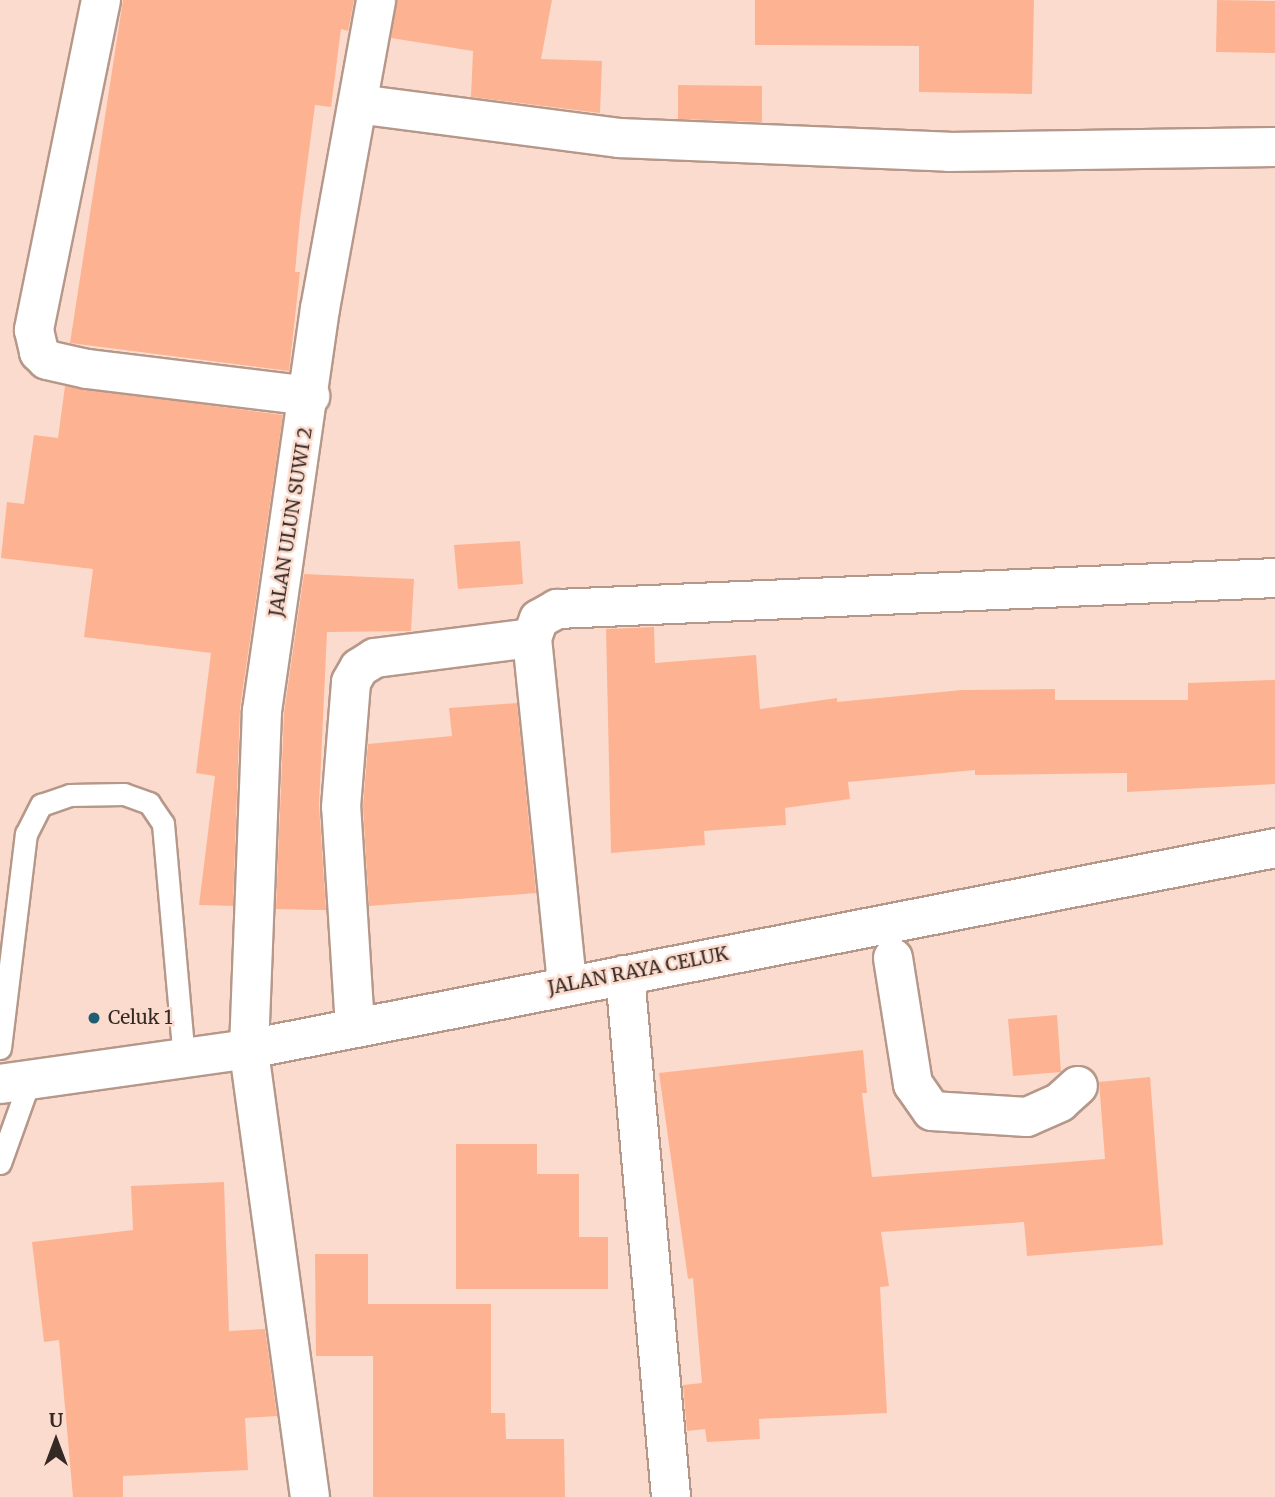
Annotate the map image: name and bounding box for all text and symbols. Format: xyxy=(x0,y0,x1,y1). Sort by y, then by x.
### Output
street label: JALAN ULUN SUWI 2 xyxy=(265,426,317,618)
street label: JALAN RAYA CELUK xyxy=(546,942,730,1000)
place label: Celuk 1 xyxy=(108,1007,173,1029)
marker: Celuk 1 xyxy=(86,1010,102,1026)
north arrow xyxy=(21,1406,91,1476)
text: U xyxy=(49,1408,63,1432)

